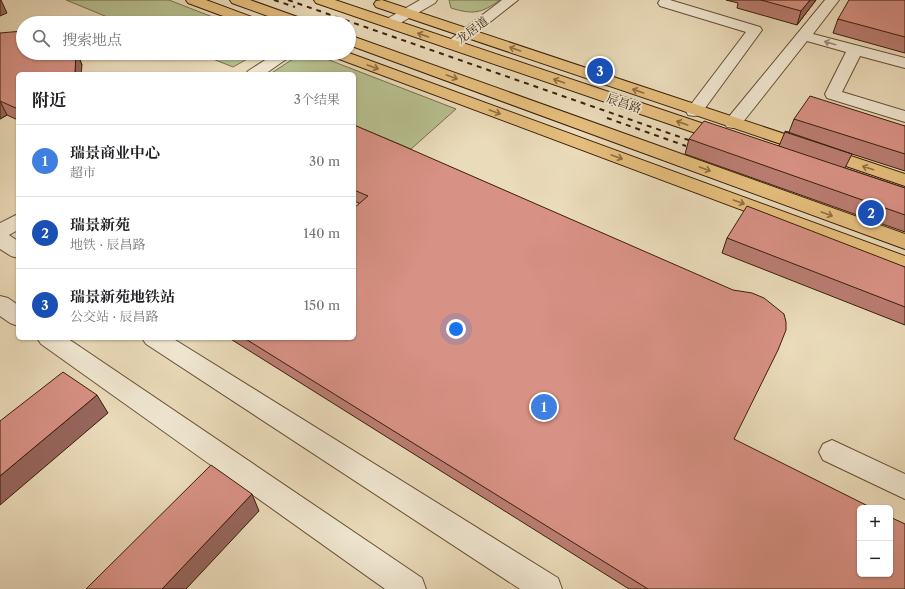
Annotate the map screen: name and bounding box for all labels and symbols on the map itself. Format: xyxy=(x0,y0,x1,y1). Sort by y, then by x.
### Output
street label: 龙居道 xyxy=(453,13,491,47)
one-way arrow xyxy=(417,30,429,38)
one-way arrow xyxy=(823,39,836,46)
one-way arrow xyxy=(510,45,522,53)
pin: 3 xyxy=(587,56,613,86)
one-way arrow xyxy=(366,63,378,71)
one-way arrow xyxy=(445,74,457,82)
one-way arrow xyxy=(553,77,566,84)
one-way arrow xyxy=(633,87,645,95)
street label: 辰昌路 xyxy=(605,90,643,116)
one-way arrow xyxy=(488,108,500,116)
one-way arrow xyxy=(676,119,689,126)
one-way arrow xyxy=(610,154,623,161)
one-way arrow xyxy=(862,164,875,171)
one-way arrow xyxy=(699,166,711,174)
pin: 2 xyxy=(858,198,884,228)
one-way arrow xyxy=(732,199,744,207)
one-way arrow xyxy=(821,211,834,218)
your location xyxy=(446,319,466,339)
pin: 1 xyxy=(531,392,557,422)

